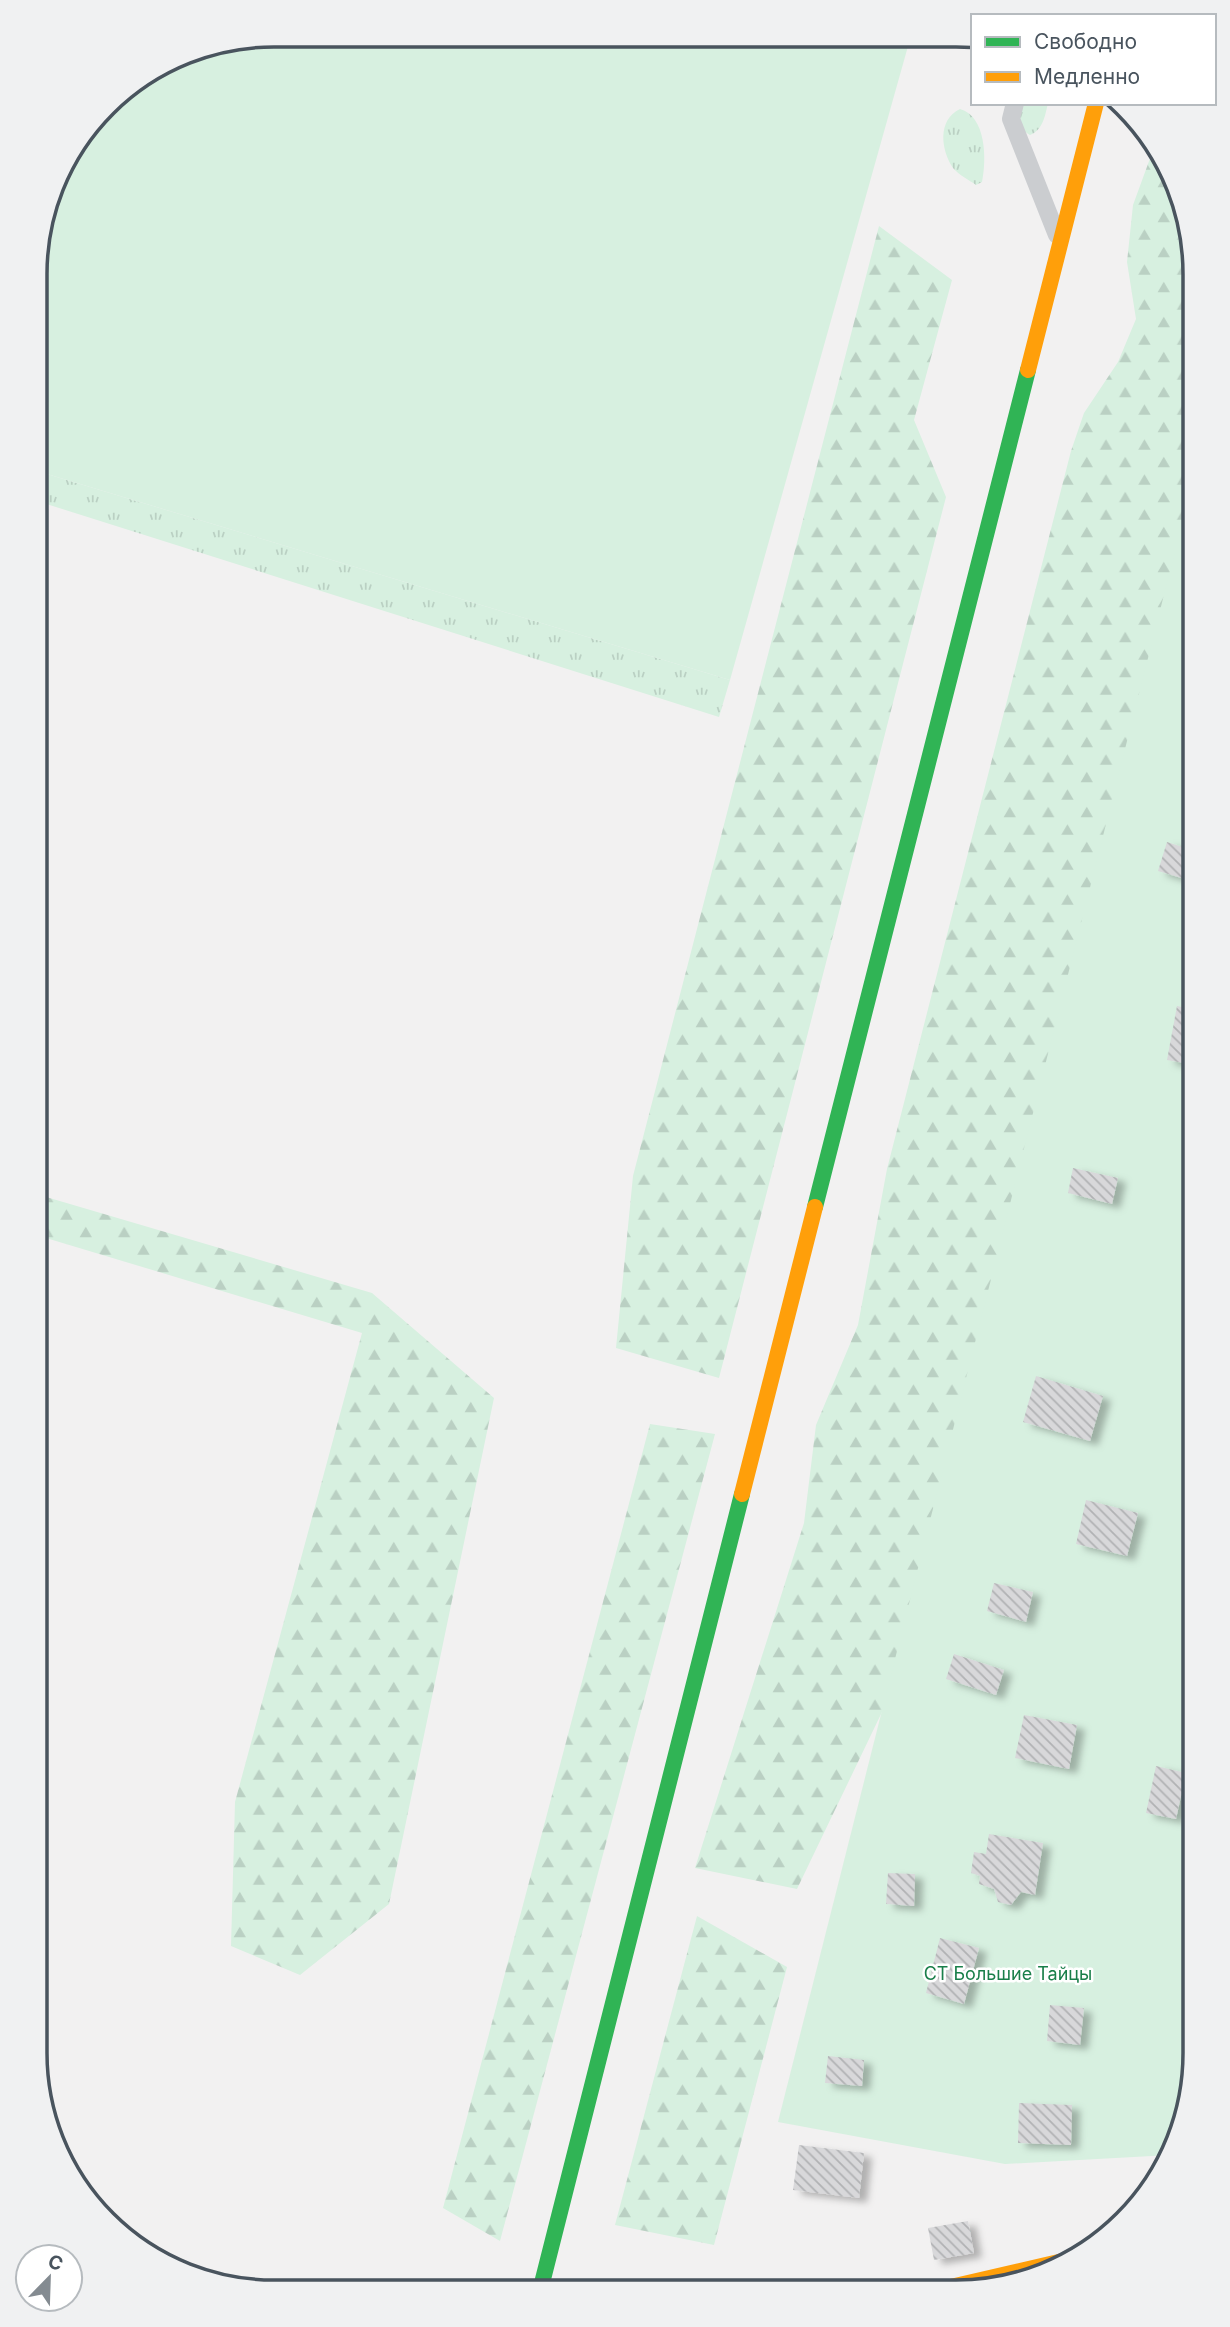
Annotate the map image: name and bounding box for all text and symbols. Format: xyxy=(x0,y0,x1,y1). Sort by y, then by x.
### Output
legend xyxy=(971,14,1216,105)
text: Свободно xyxy=(1034,29,1137,54)
text: Медленно xyxy=(1034,64,1140,89)
park label: СТ Большие Тайцы xyxy=(924,1963,1092,1984)
north arrow xyxy=(14,2243,84,2313)
text: С xyxy=(44,2249,66,2276)

